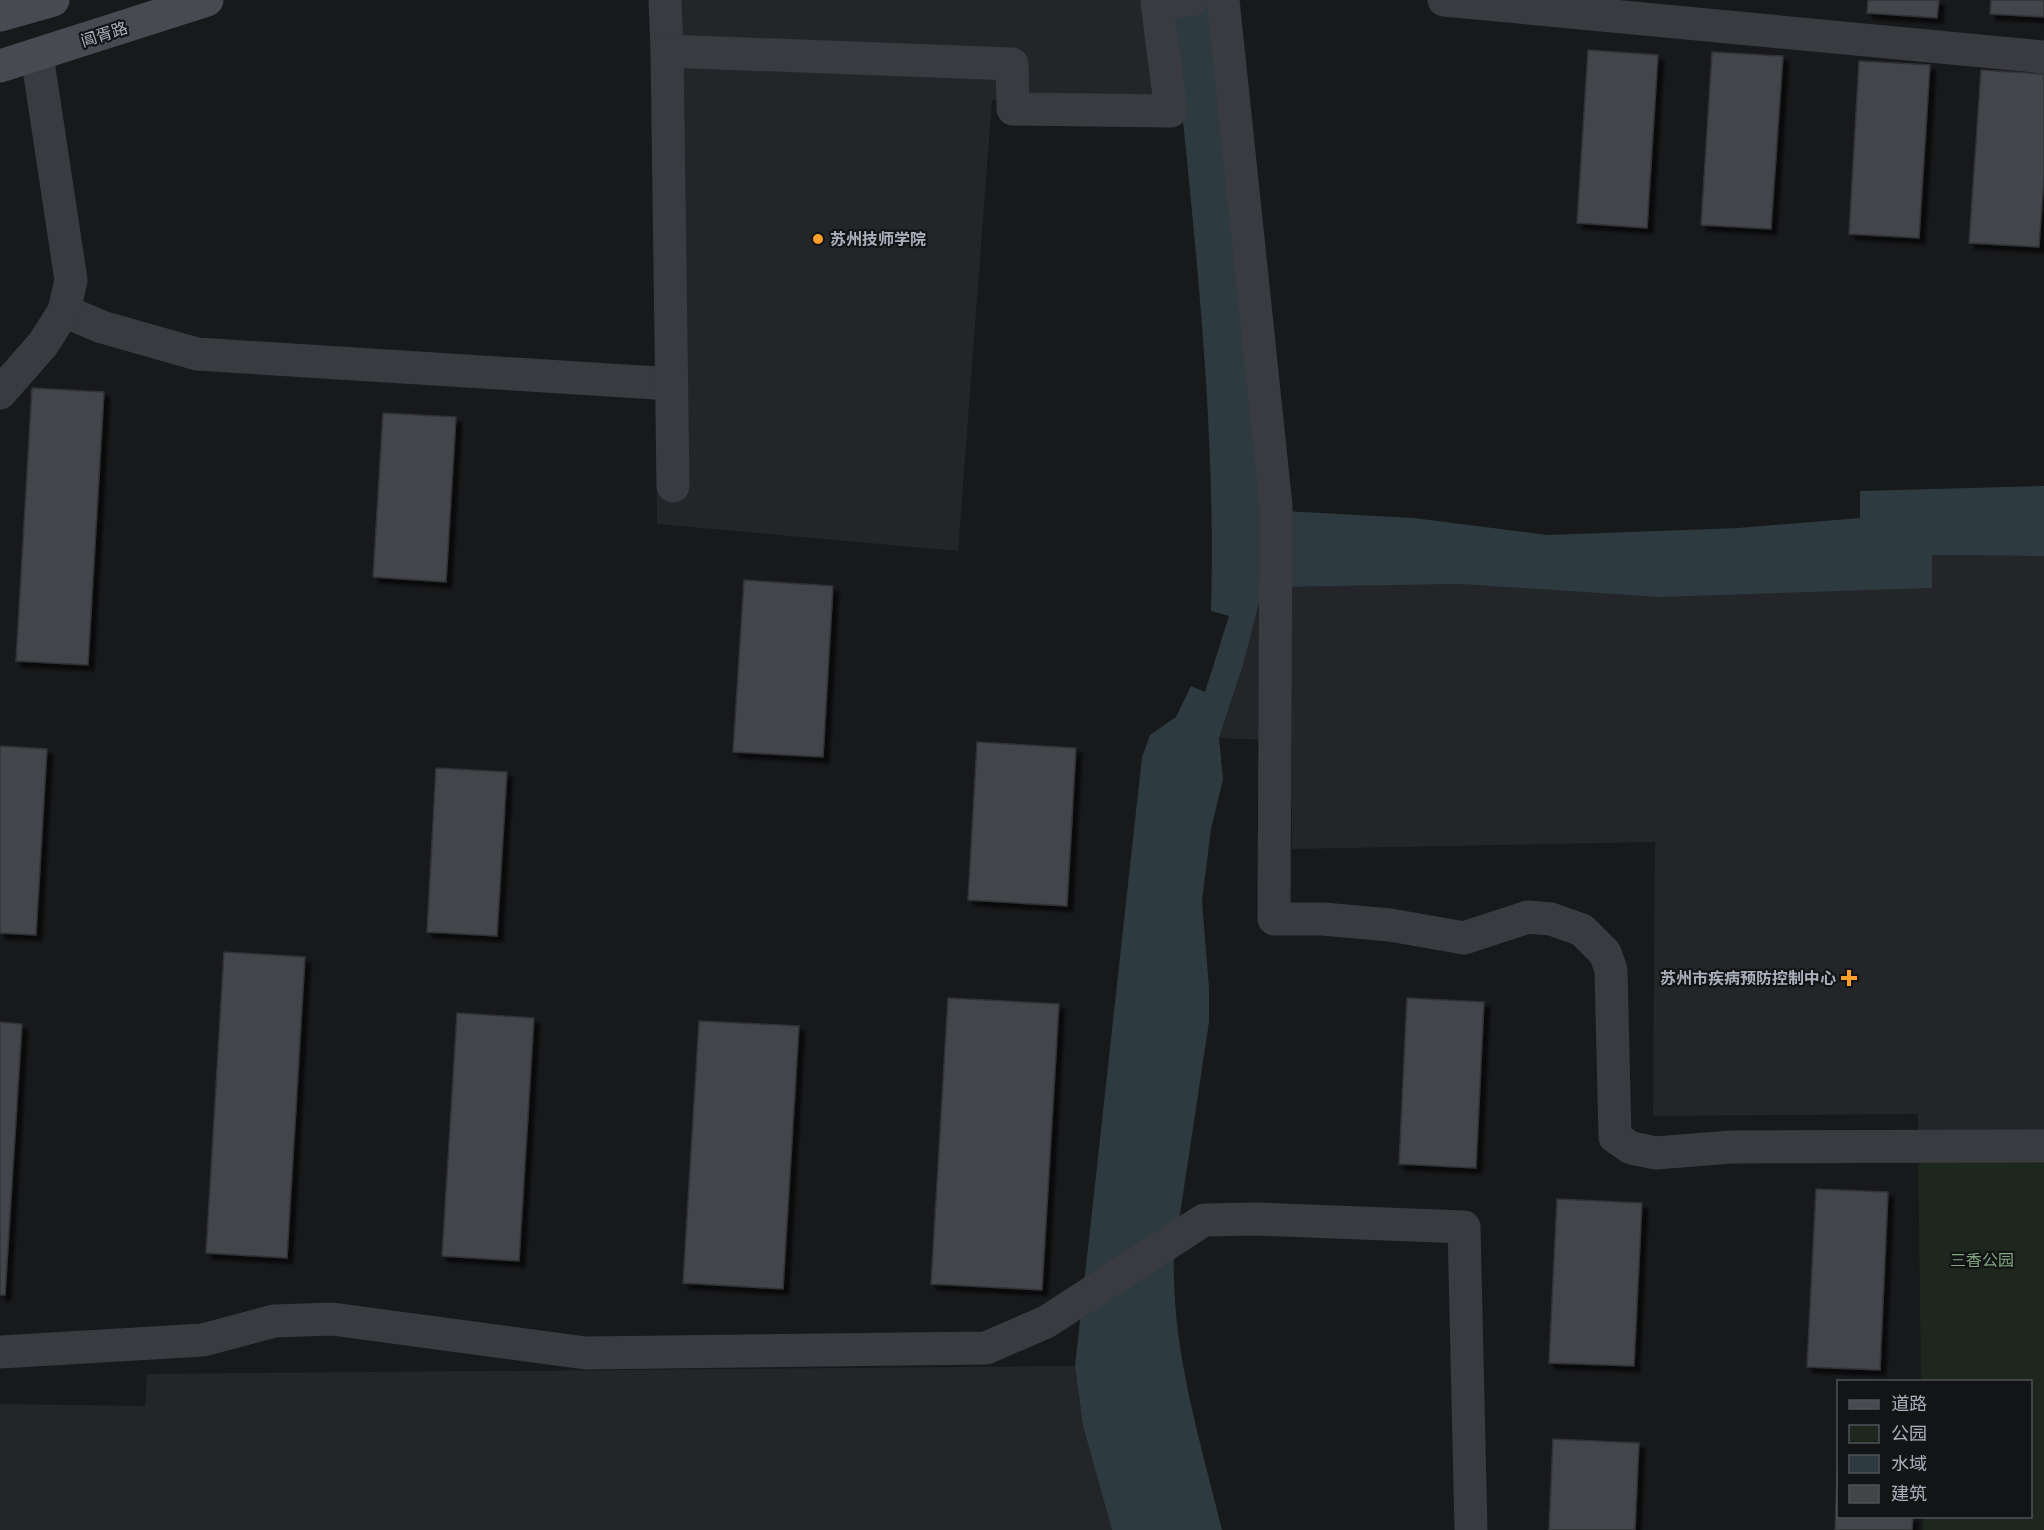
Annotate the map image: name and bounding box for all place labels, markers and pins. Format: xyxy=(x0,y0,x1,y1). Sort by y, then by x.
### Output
place label: 苏州技师学院 xyxy=(830,229,926,249)
marker: 苏州技师学院 xyxy=(811,232,825,246)
place label: 苏州市疾病预防控制中心 xyxy=(1660,968,1836,988)
marker: 苏州市疾病预防控制中心 xyxy=(1840,969,1858,987)

